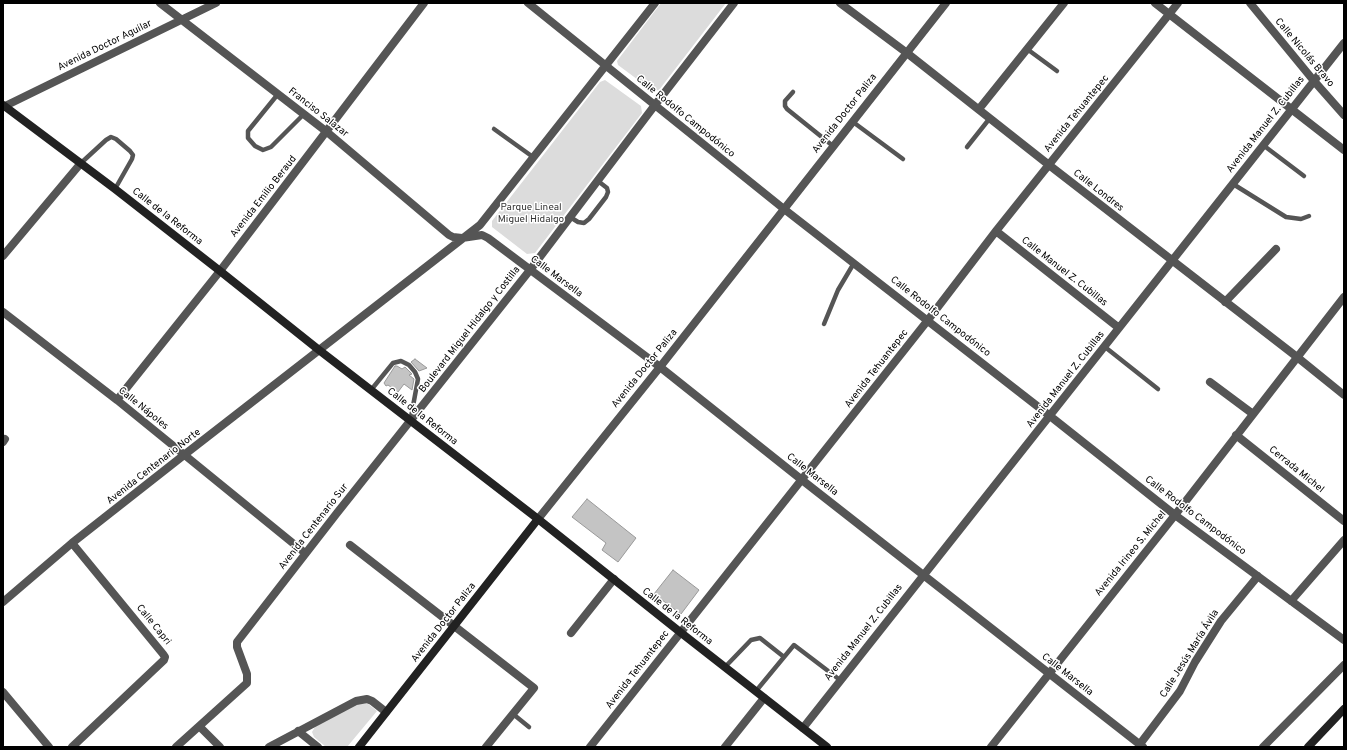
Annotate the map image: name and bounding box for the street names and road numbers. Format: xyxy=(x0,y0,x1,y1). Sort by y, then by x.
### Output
street label: Calle Nicolás Bravo xyxy=(1272,16,1336,90)
street label: Avenida Doctor Aguilar xyxy=(56,18,154,74)
street label: Avenida Doctor Paliza xyxy=(810,72,880,156)
street label: Calle Rodolfo Campodónico xyxy=(633,73,737,161)
street label: Avenida Tehuantepec xyxy=(1042,73,1112,155)
street label: Avenida Manuel Z. Cubillas xyxy=(1224,74,1308,176)
street label: Franciso Salazar xyxy=(285,86,351,140)
street label: Avenida Emilio Beraud xyxy=(228,154,300,240)
street label: Calle Londres xyxy=(1070,168,1126,214)
street label: Calle de la Reforma xyxy=(129,186,205,248)
street label: Calle Manuel Z. Cubillas xyxy=(1019,235,1109,309)
street label: Calle Marsella xyxy=(528,254,584,300)
street label: Boulevard Miguel Hidalgo y Costilla xyxy=(417,264,523,396)
street label: Calle Rodolfo Campodónico xyxy=(888,274,992,360)
street label: Avenida Doctor Paliza xyxy=(610,327,680,411)
street label: Avenida Tehuantepec xyxy=(843,327,911,411)
street label: Avenida Manuel Z. Cubillas xyxy=(1024,329,1108,431)
street label: Calle Nápoles xyxy=(116,385,170,433)
street label: Calle de la Reforma xyxy=(384,386,460,448)
street label: Avenida Centenario Norte xyxy=(105,427,203,507)
street label: Cerrada Michel xyxy=(1266,444,1326,496)
street label: Calle Marsella xyxy=(784,451,840,499)
street label: Calle Rodolfo Campodónico xyxy=(1142,474,1248,558)
street label: Avenida Centenario Sur xyxy=(277,482,351,572)
street label: Avenida Irineo S. Michel xyxy=(1093,509,1169,599)
street label: Avenida Doctor Paliza xyxy=(409,581,479,665)
street label: Avenida Manuel Z. Cubillas xyxy=(822,582,906,684)
street label: Calle de la Reforma xyxy=(639,586,715,648)
street label: Calle Capri xyxy=(133,602,173,648)
street label: Calle Jesús María Ávila xyxy=(1158,608,1222,700)
street label: Avenida Tehuantepec xyxy=(604,628,672,712)
street label: Calle Marsella xyxy=(1039,651,1095,699)

